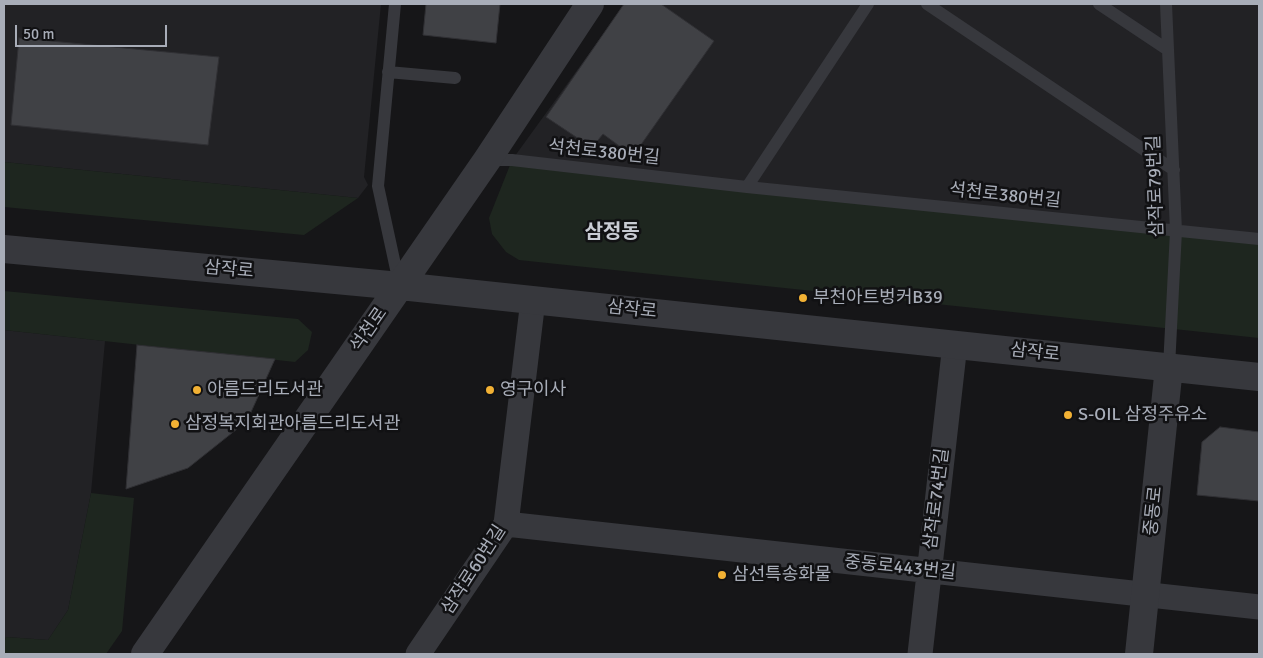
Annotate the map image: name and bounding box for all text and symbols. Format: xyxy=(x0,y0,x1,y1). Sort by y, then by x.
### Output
scale bar xyxy=(18,15,170,47)
text: 50 m xyxy=(23,25,54,43)
street label: 삼작로79번길 xyxy=(1143,135,1169,237)
street label: 석천로380번길 xyxy=(547,136,661,170)
street label: 석천로380번길 xyxy=(948,179,1062,213)
district label: 삼정동 xyxy=(584,221,640,245)
street label: 삼작로 xyxy=(203,257,255,283)
place label: 부천아트벙커B39 xyxy=(813,287,943,309)
marker: 부천아트벙커B39 xyxy=(797,292,809,304)
street label: 삼작로 xyxy=(606,297,658,323)
street label: 석천로 xyxy=(346,303,392,357)
street label: 삼작로 xyxy=(1009,340,1061,366)
place label: 아름드리도서관 xyxy=(207,379,323,401)
place label: 영구이사 xyxy=(500,379,566,401)
marker: 아름드리도서관 xyxy=(191,384,203,396)
marker: 영구이사 xyxy=(484,384,496,396)
place label: S-OIL 삼정주유소 xyxy=(1078,404,1207,426)
marker: S-OIL 삼정주유소 xyxy=(1062,409,1074,421)
place label: 삼정복지회관아름드리도서관 xyxy=(185,413,400,435)
marker: 삼정복지회관아름드리도서관 xyxy=(169,418,181,430)
street label: 삼작로74번길 xyxy=(920,447,954,551)
street label: 중동로 xyxy=(1141,485,1167,537)
street label: 삼작로60번길 xyxy=(437,521,511,619)
street label: 중동로443번길 xyxy=(843,551,957,585)
place label: 삼선특송화물 xyxy=(732,564,831,586)
marker: 삼선특송화물 xyxy=(716,569,728,581)

